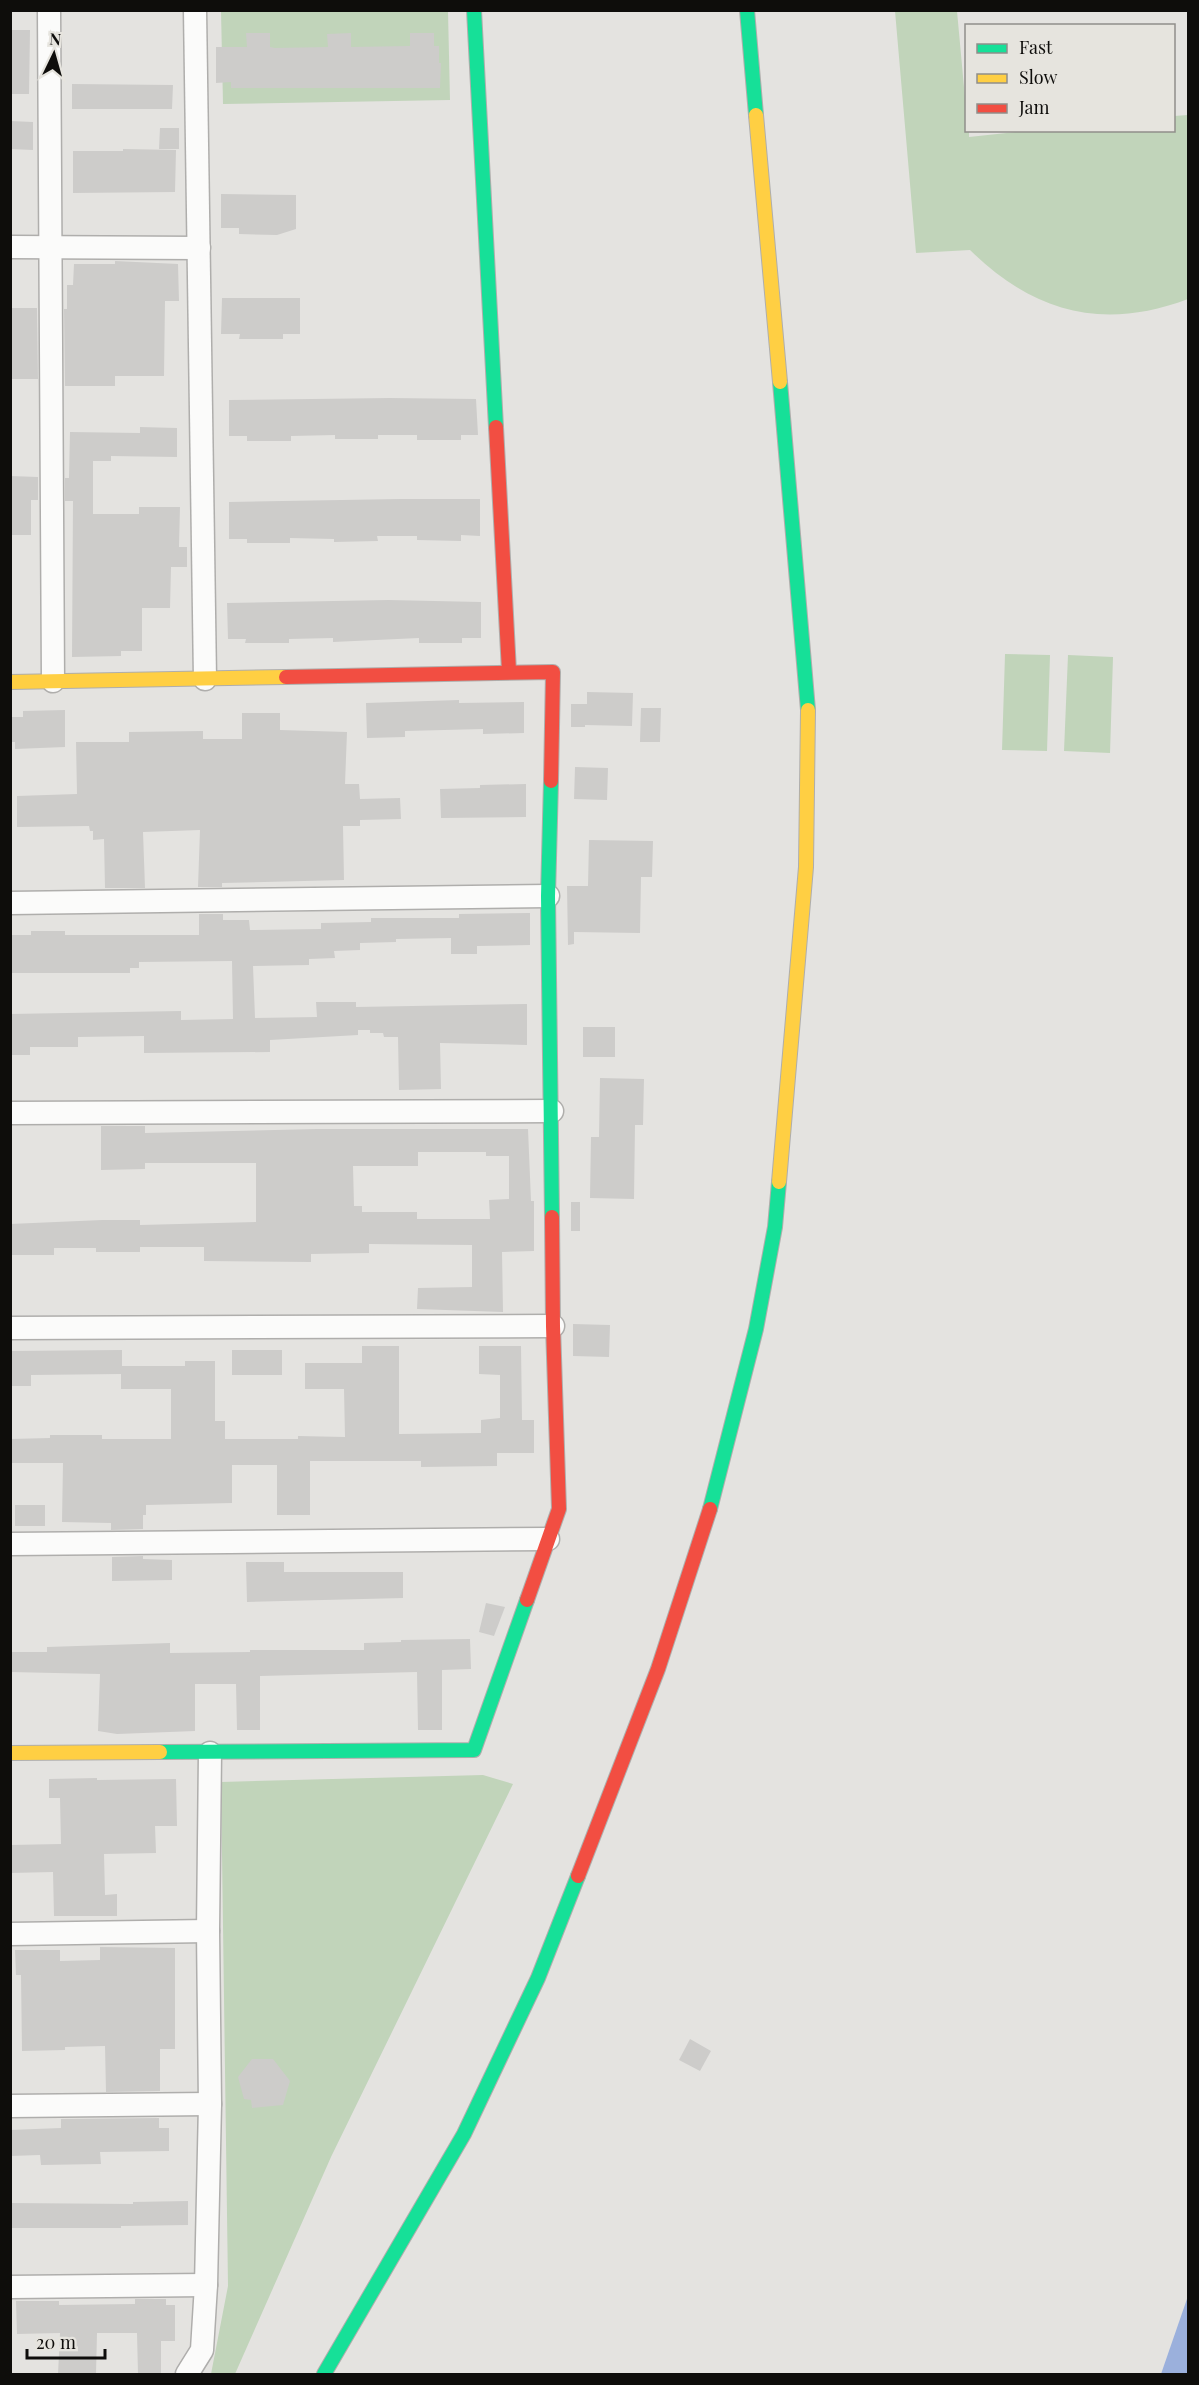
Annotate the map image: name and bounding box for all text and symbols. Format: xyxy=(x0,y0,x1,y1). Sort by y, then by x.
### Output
north arrow xyxy=(24,24,84,84)
legend xyxy=(965,24,1175,132)
text: N xyxy=(49,28,62,50)
text: Fast xyxy=(1019,35,1053,59)
text: Slow xyxy=(1019,65,1057,89)
text: Jam xyxy=(1018,95,1049,119)
scale bar xyxy=(27,2322,105,2360)
text: 20 m xyxy=(36,2330,76,2354)

